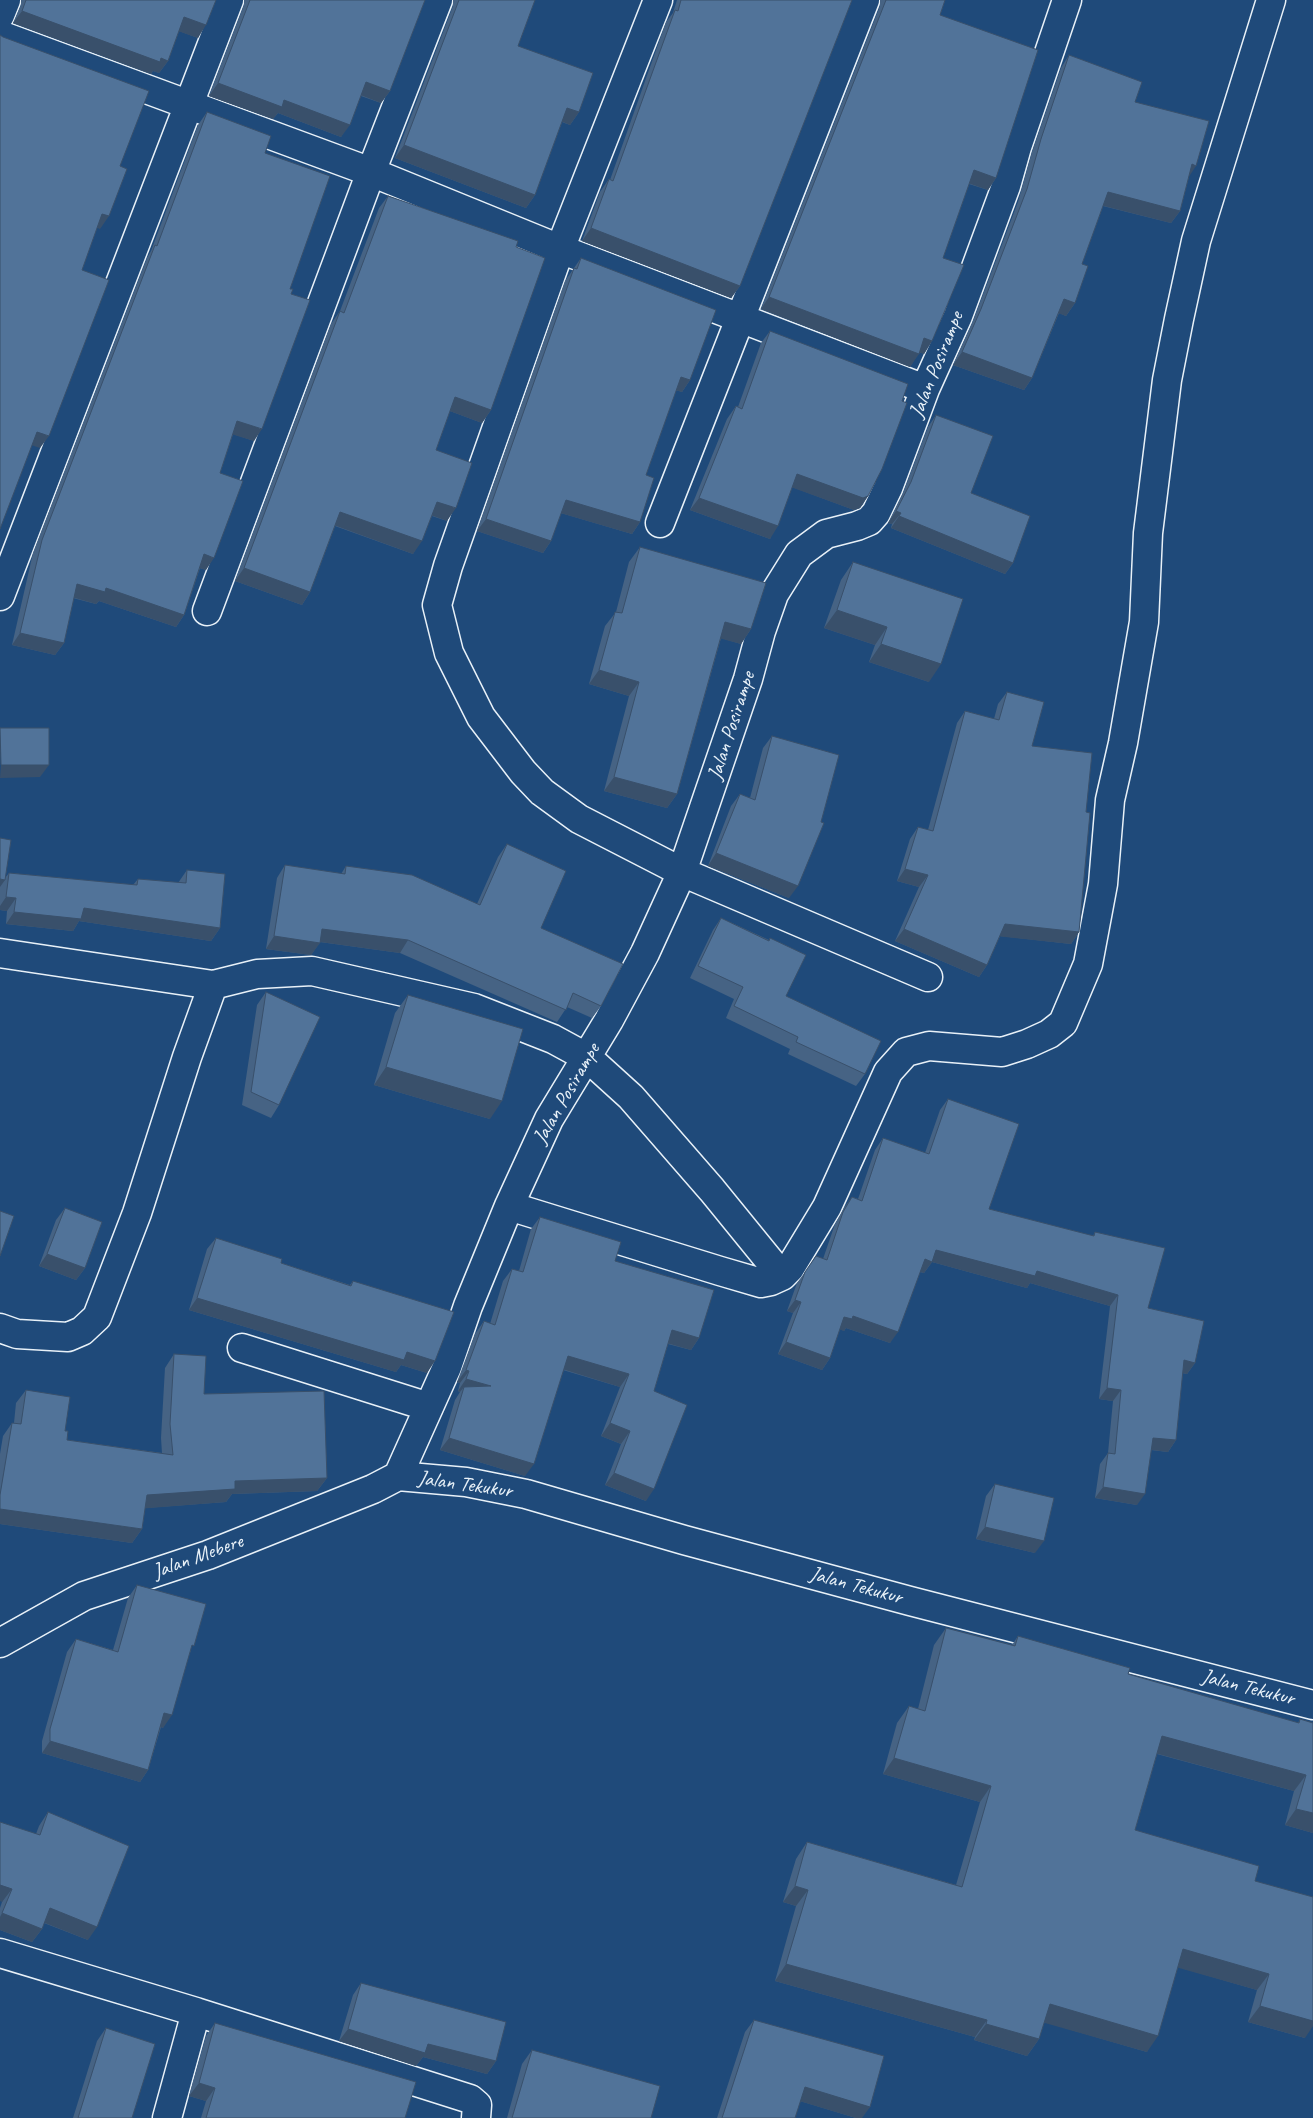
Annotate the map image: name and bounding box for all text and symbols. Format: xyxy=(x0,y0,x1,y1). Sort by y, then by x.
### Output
street label: Jalan Posirampe xyxy=(904,308,970,422)
street label: Jalan Posirampe xyxy=(703,669,761,783)
street label: Jalan Posirampe xyxy=(528,1039,606,1149)
street label: Jalan Tekukur xyxy=(416,1466,514,1504)
street label: Jalan Mebere xyxy=(149,1529,247,1585)
street label: Jalan Tekukur xyxy=(807,1562,905,1610)
street label: Jalan Tekukur xyxy=(1199,1664,1297,1712)

